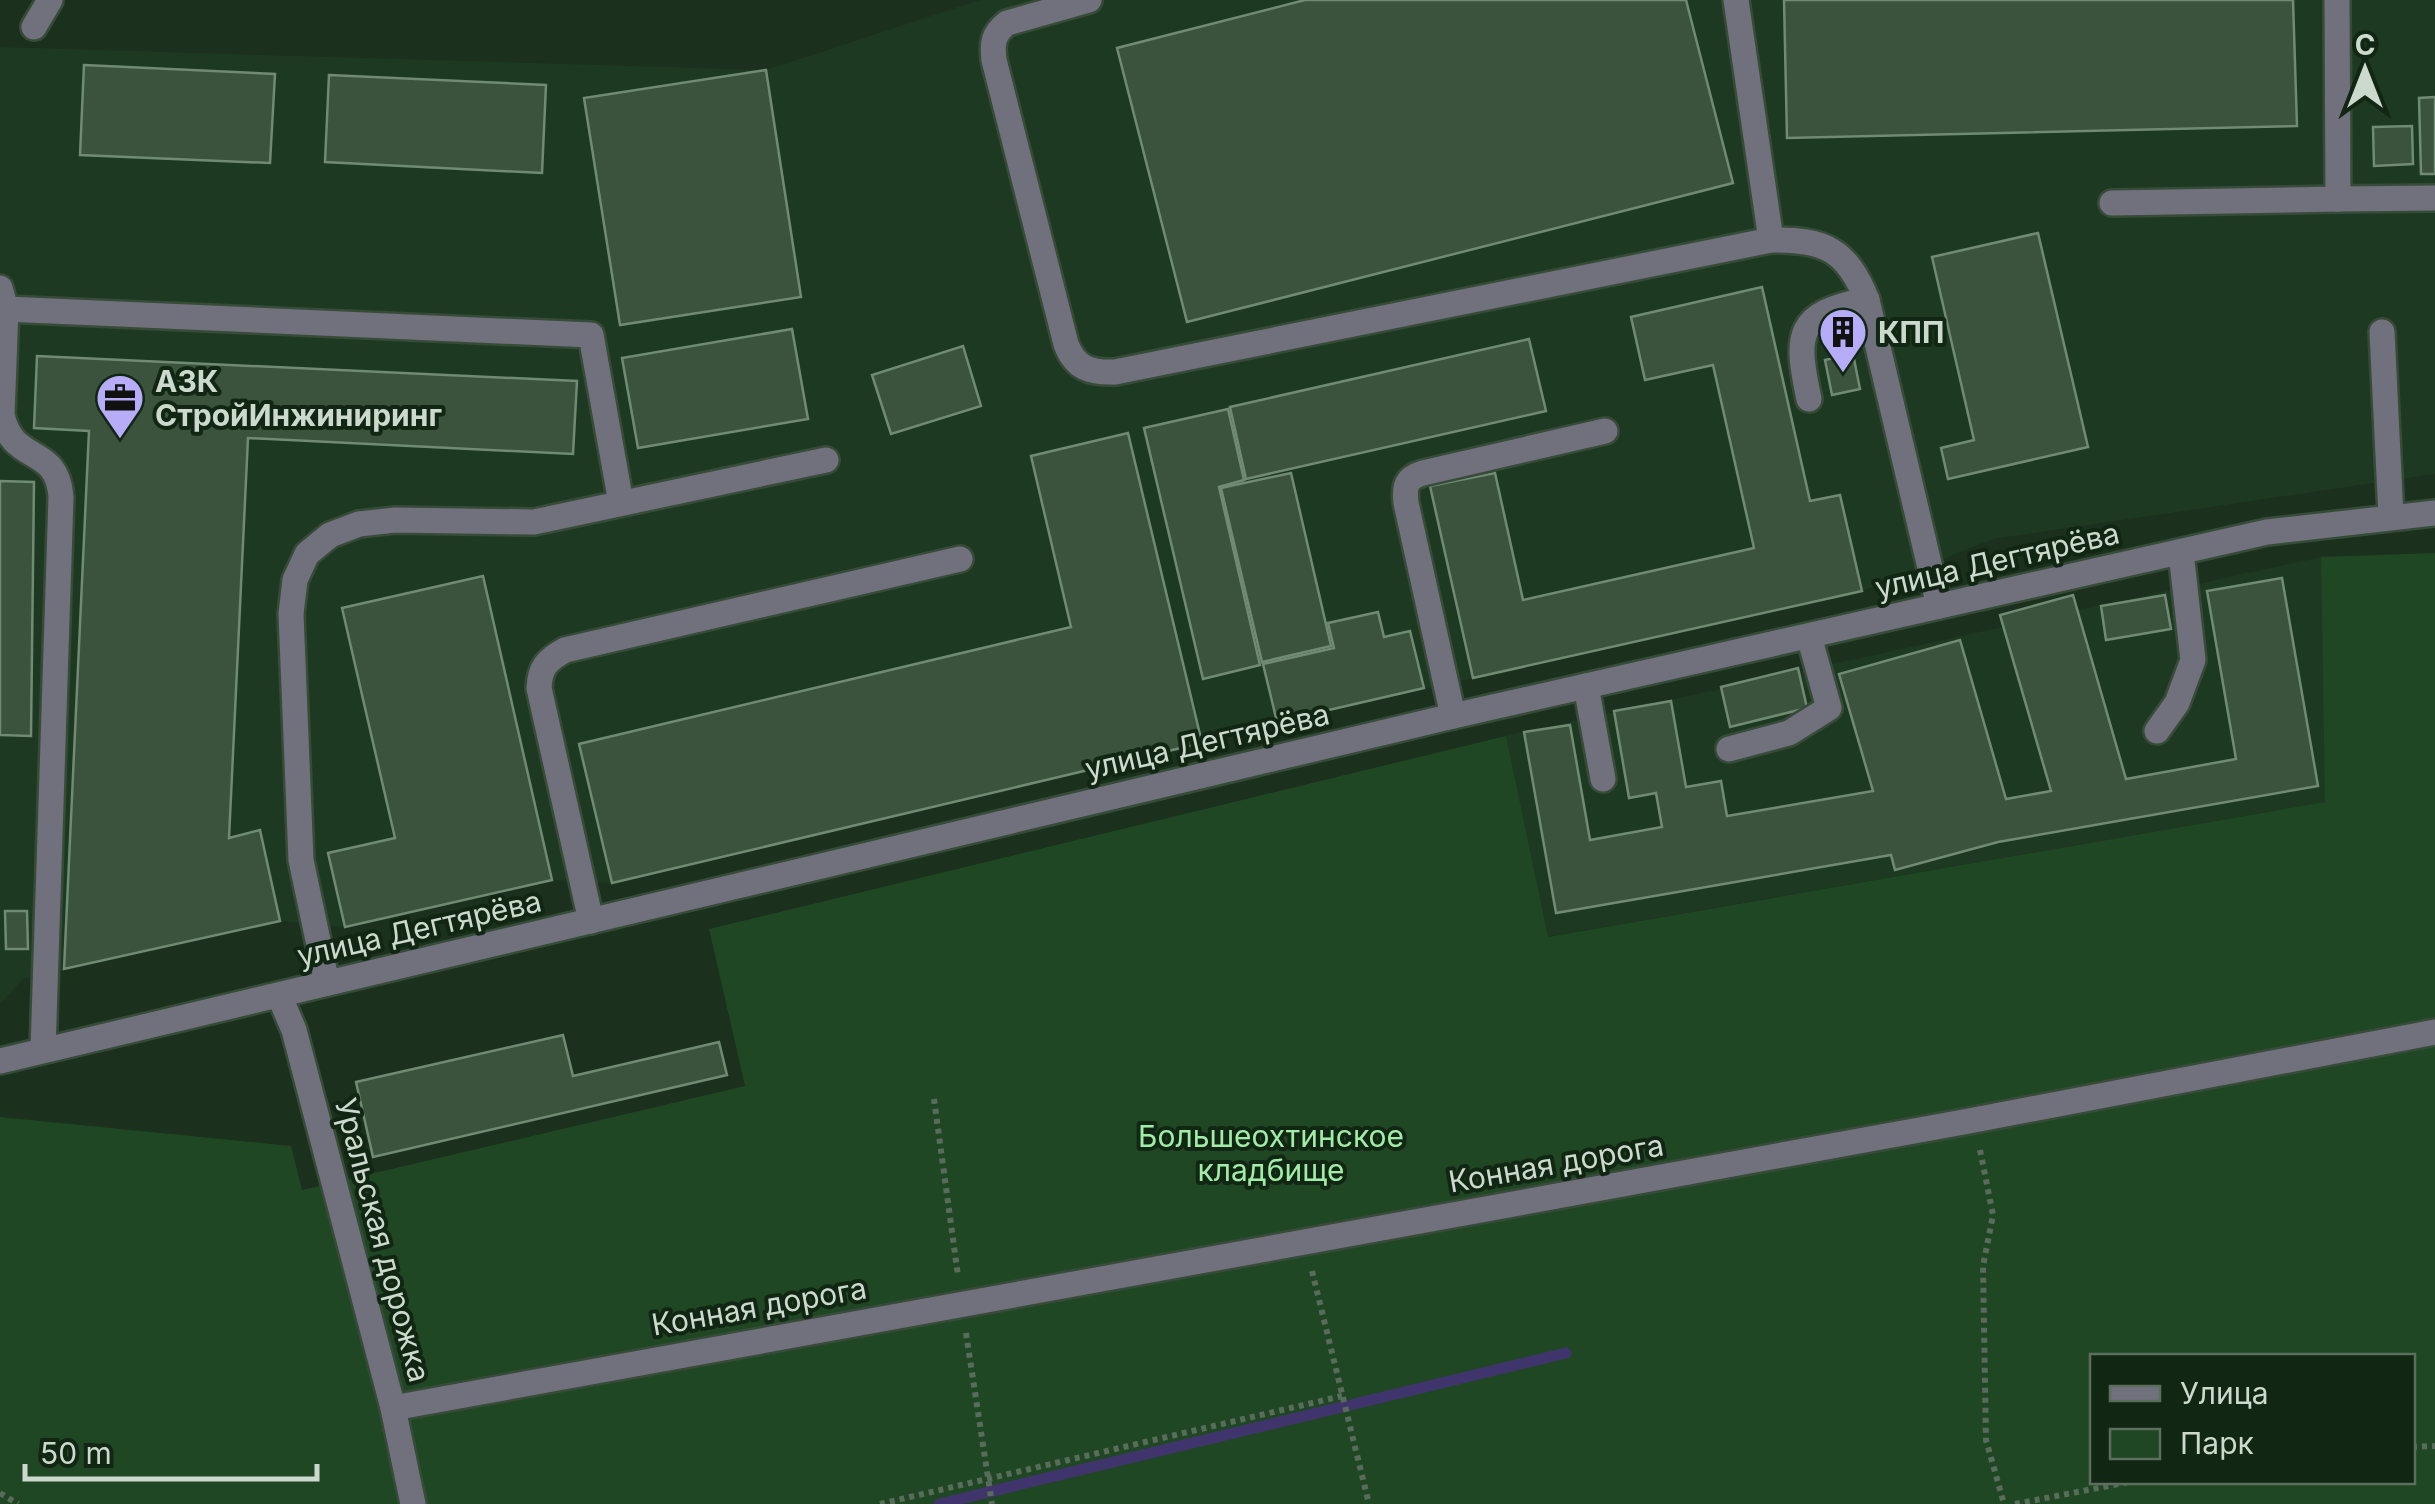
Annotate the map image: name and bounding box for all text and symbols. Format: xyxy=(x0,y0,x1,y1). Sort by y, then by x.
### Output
north arrow xyxy=(2315,20,2415,120)
text: С xyxy=(2355,28,2375,62)
building icon: КПП xyxy=(1817,306,1869,374)
place label: КПП xyxy=(1878,314,1944,350)
place label: АЗК СтройИнжиниринг xyxy=(155,363,442,433)
office icon: АЗК СтройИнжиниринг xyxy=(94,372,146,440)
street label: улица Дегтярёва xyxy=(1871,514,2123,606)
street label: улица Дегтярёва xyxy=(1081,695,1333,787)
street label: улица Дегтярёва xyxy=(293,882,545,974)
street label: Уральская дорожка xyxy=(328,1094,438,1386)
park label: Большеохтинское кладбище xyxy=(1138,1118,1404,1188)
street label: Конная дорога xyxy=(1446,1126,1666,1200)
street label: Конная дорога xyxy=(649,1269,869,1343)
legend xyxy=(2090,1354,2415,1484)
text: Улица xyxy=(2180,1375,2269,1411)
scale bar xyxy=(25,1419,318,1481)
text: Парк xyxy=(2180,1425,2254,1461)
text: 50 m xyxy=(40,1435,112,1471)

